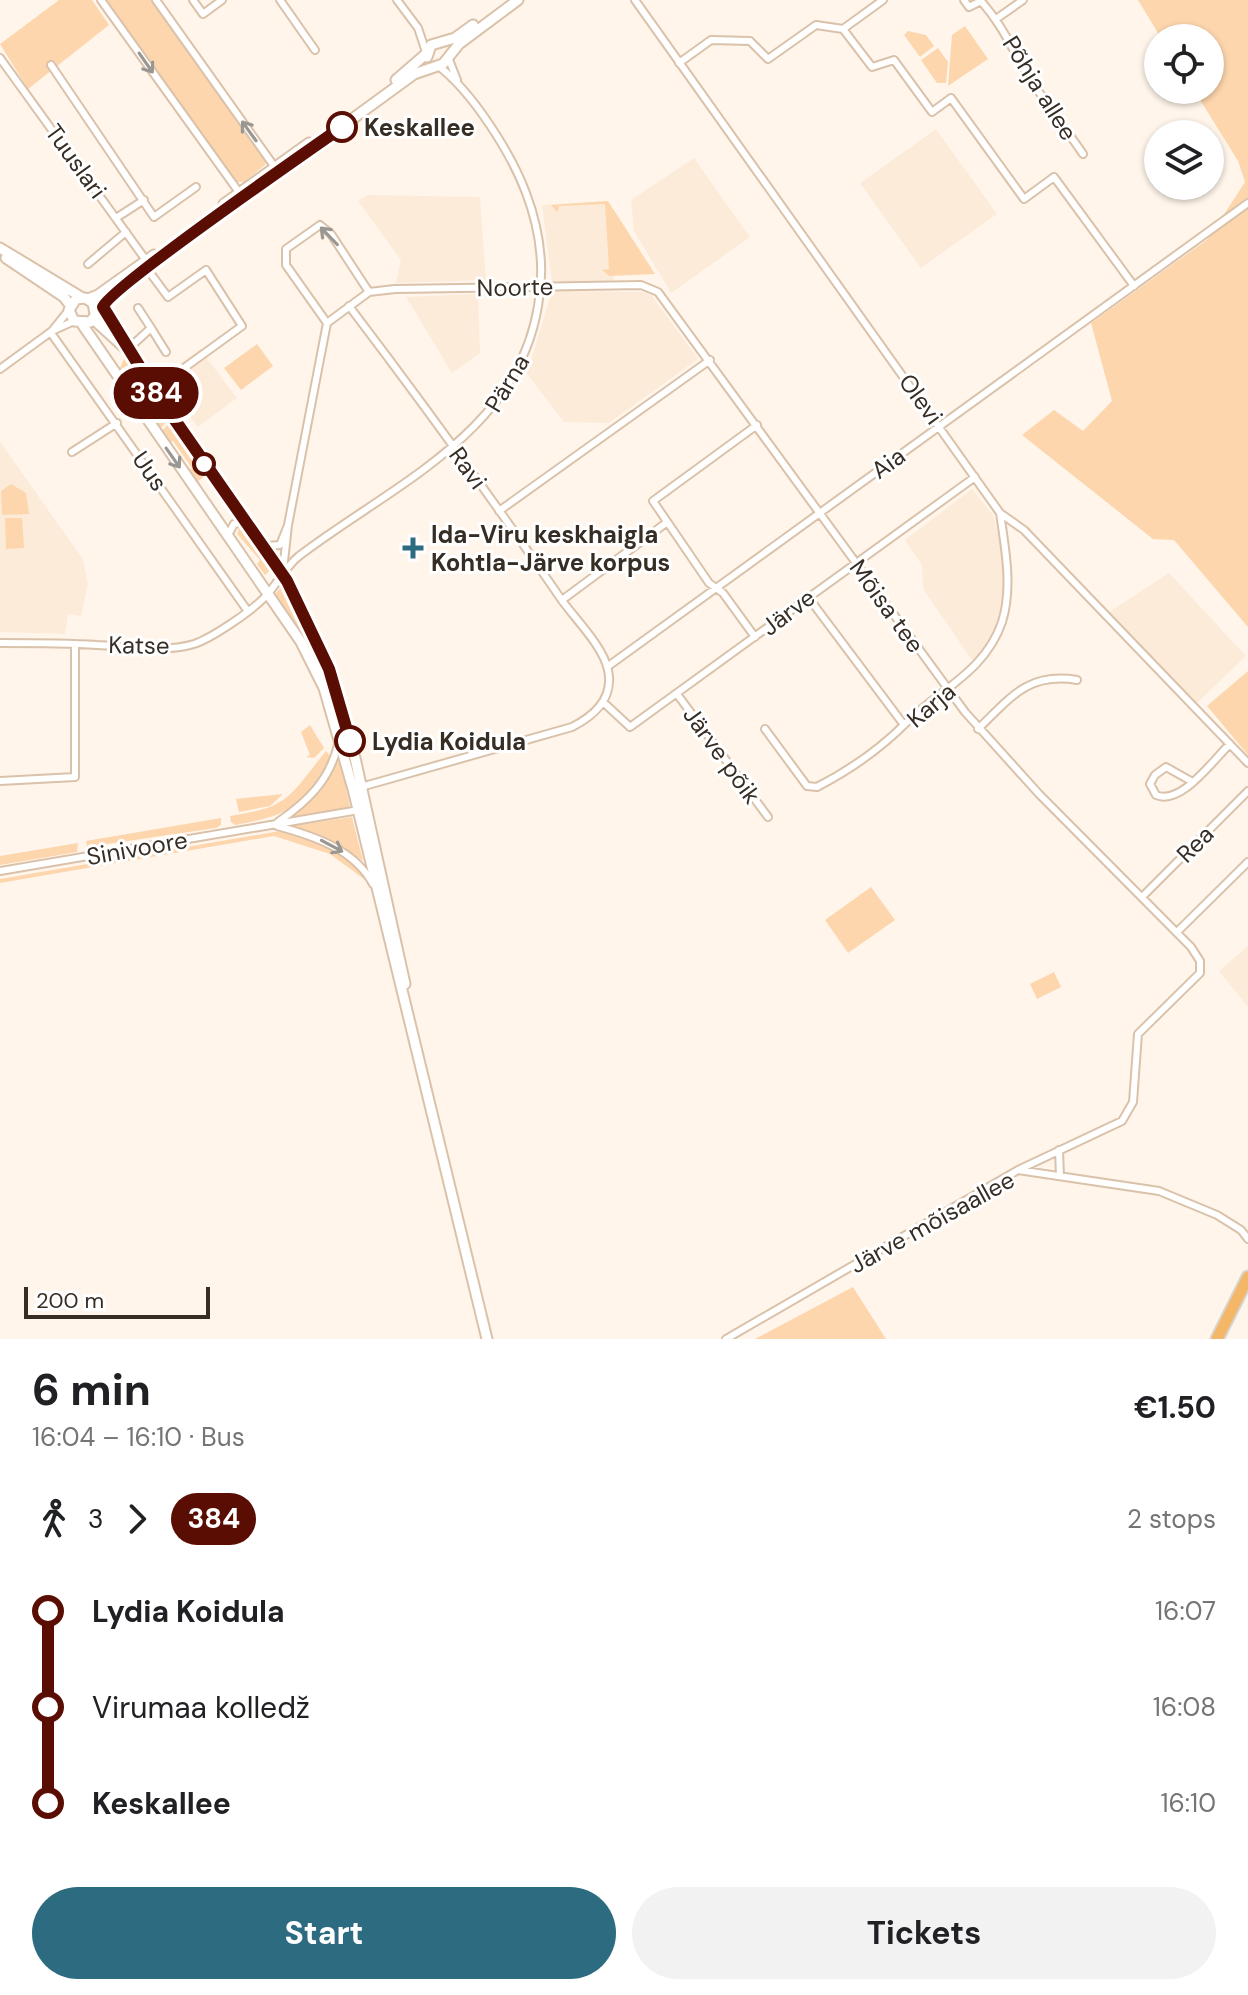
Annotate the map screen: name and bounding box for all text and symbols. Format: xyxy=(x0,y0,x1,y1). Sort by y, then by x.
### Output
map controls xyxy=(1144,24,1224,200)
button: locate xyxy=(1144,24,1224,104)
street label: Põhja allee xyxy=(996,30,1084,146)
one-way arrow xyxy=(138,52,154,74)
marker: Keskallee xyxy=(327,112,357,142)
place label: Keskallee xyxy=(364,112,475,143)
street label: Tuuslari xyxy=(39,118,113,204)
button: layers xyxy=(1144,120,1224,200)
one-way arrow xyxy=(241,121,258,142)
one-way arrow xyxy=(320,226,339,246)
street label: Noorte xyxy=(476,271,554,303)
street label: Pärna xyxy=(478,348,536,418)
line badge: 384 xyxy=(110,367,202,419)
street label: Olevi xyxy=(892,367,950,431)
text: 384 xyxy=(130,374,182,411)
street label: Aia xyxy=(865,440,911,486)
street label: Ravi xyxy=(442,441,494,495)
street label: Uus xyxy=(125,445,175,497)
one-way arrow xyxy=(165,446,181,468)
unlabelled marker xyxy=(193,453,215,475)
place label: Ida-Viru keskhaigla Kohtla-Järve korpus xyxy=(431,519,670,578)
marker: Ida-Viru keskhaigla Kohtla-Järve korpus xyxy=(402,537,424,559)
street label: Mõisa tee xyxy=(843,553,931,659)
street label: Järve xyxy=(755,582,821,642)
street label: Katse xyxy=(108,629,170,661)
street label: Karja xyxy=(900,676,962,734)
street label: Järve põik xyxy=(676,700,768,810)
marker: Lydia Koidula xyxy=(335,726,365,756)
place label: Lydia Koidula xyxy=(372,726,526,757)
street label: Rea xyxy=(1170,819,1220,869)
street label: Sinivoore xyxy=(84,824,190,872)
one-way arrow xyxy=(320,838,343,854)
street label: Järve mõisaallee xyxy=(844,1164,1020,1280)
scale bar xyxy=(24,1283,210,1319)
text: 200 m xyxy=(36,1286,104,1315)
text: 6 min xyxy=(32,1361,151,1419)
text: €1.50 xyxy=(1134,1388,1216,1427)
text: 16:04 – 16:10 · Bus xyxy=(32,1420,245,1454)
icon: walk xyxy=(32,1497,76,1541)
icon: forward xyxy=(115,1497,159,1541)
text: 384 xyxy=(187,1500,240,1537)
text: 3 xyxy=(88,1502,103,1536)
text: 2 stops xyxy=(1127,1502,1216,1536)
text: Lydia Koidula xyxy=(92,1592,285,1631)
text: 16:07 xyxy=(1155,1594,1216,1628)
text: Virumaa kolledž xyxy=(92,1688,310,1727)
text: 16:08 xyxy=(1153,1690,1216,1724)
text: Keskallee xyxy=(92,1784,231,1823)
text: 16:10 xyxy=(1160,1786,1216,1820)
button: Start xyxy=(32,1887,616,1979)
button: Tickets xyxy=(632,1887,1216,1979)

